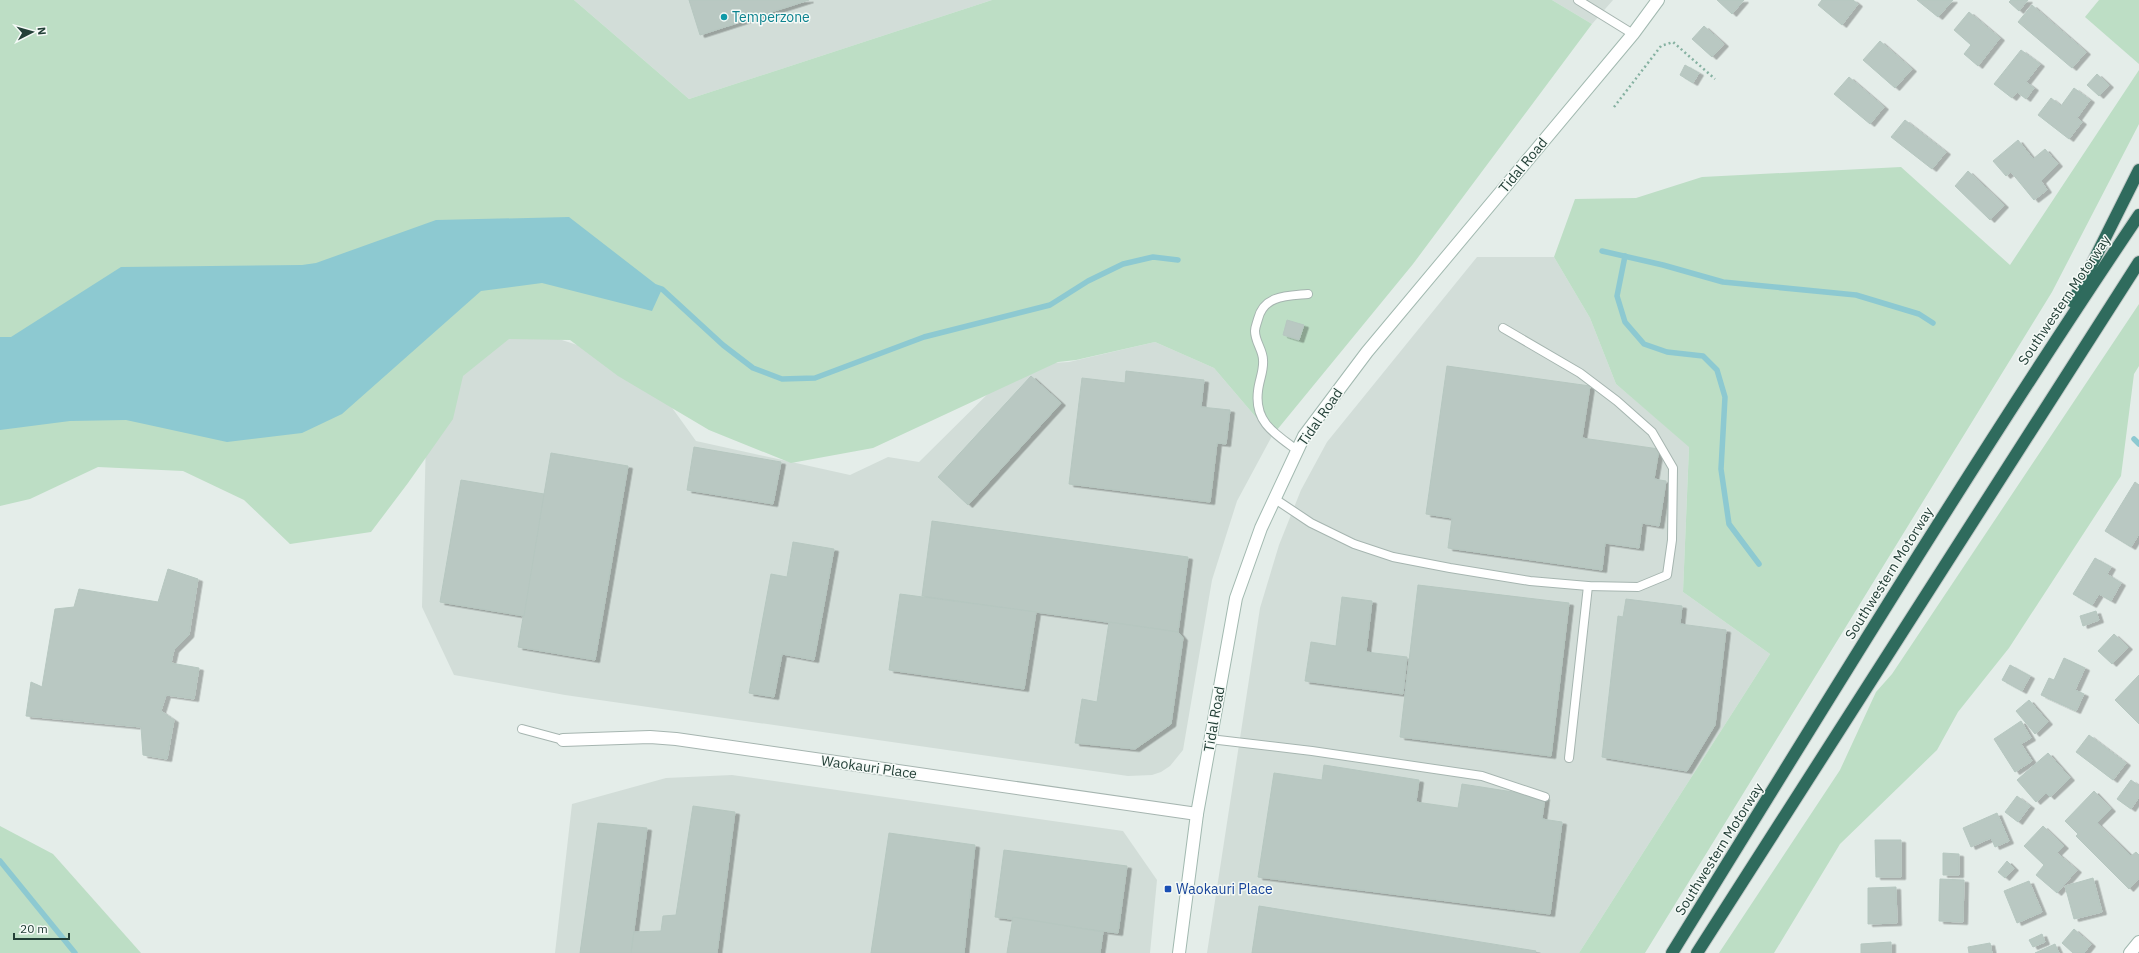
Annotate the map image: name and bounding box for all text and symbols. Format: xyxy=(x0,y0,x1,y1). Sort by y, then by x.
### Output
place label: Temperzone xyxy=(732,8,810,26)
north arrow xyxy=(12,12,52,52)
marker: Temperzone xyxy=(719,12,729,22)
text: N xyxy=(35,26,49,36)
street label: Tidal Road xyxy=(1495,134,1551,196)
street label: Southwestern Motorway xyxy=(2014,232,2114,368)
street label: Tidal Road xyxy=(1294,385,1346,449)
street label: Southwestern Motorway xyxy=(1841,503,1937,643)
street label: Tidal Road xyxy=(1199,685,1229,753)
street label: Waokauri Place xyxy=(820,751,918,783)
street label: Southwestern Motorway xyxy=(1671,779,1767,919)
place label: Waokauri Place xyxy=(1176,880,1273,898)
marker: Waokauri Place xyxy=(1163,884,1173,894)
scale bar xyxy=(14,915,69,941)
text: 20 m xyxy=(20,921,48,936)

